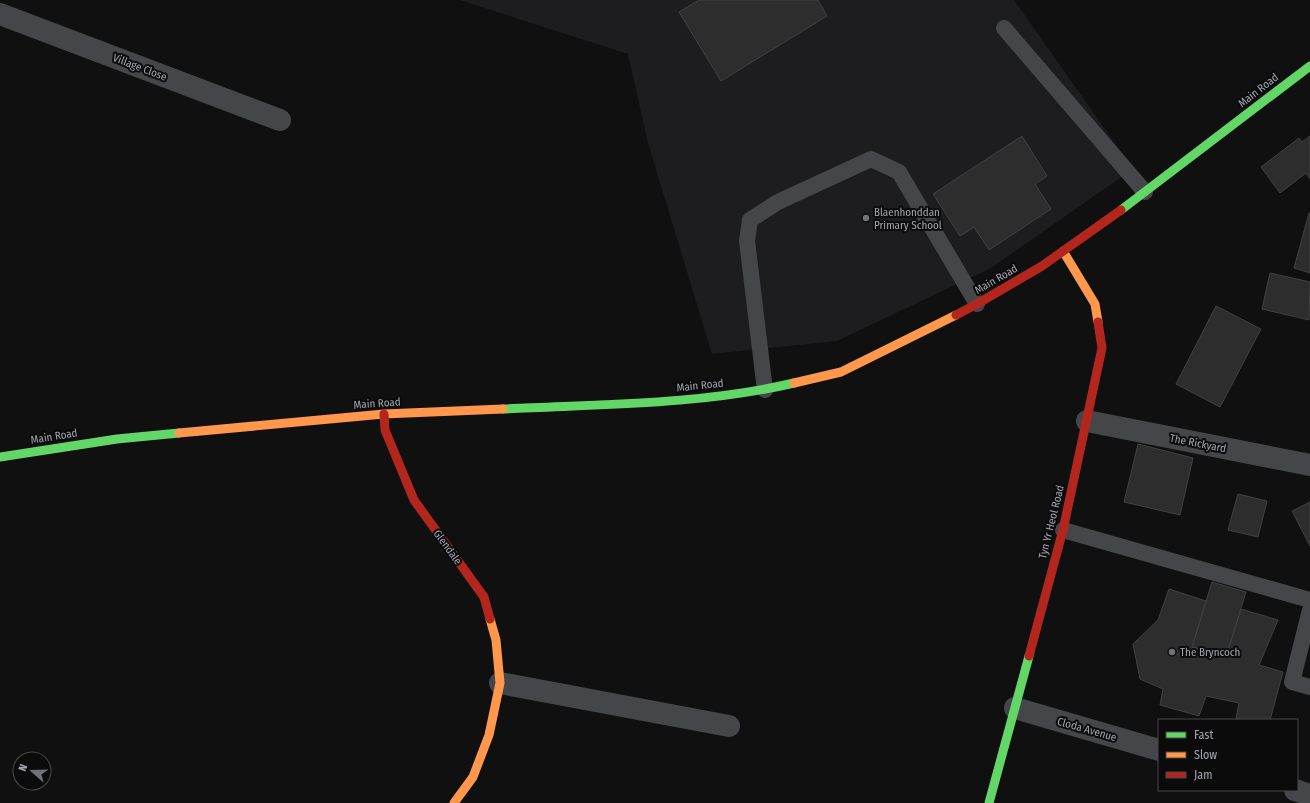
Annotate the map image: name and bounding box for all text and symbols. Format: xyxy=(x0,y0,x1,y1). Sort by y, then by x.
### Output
street label: Village Close xyxy=(111,51,169,84)
street label: Main Road xyxy=(1236,71,1281,110)
place label: Blaenhonddan Primary School xyxy=(874,206,942,232)
marker: Blaenhonddan Primary School xyxy=(861,213,871,223)
street label: Main Road xyxy=(973,262,1020,297)
street label: Main Road xyxy=(676,377,724,394)
street label: Main Road xyxy=(353,395,401,412)
street label: Main Road xyxy=(30,426,78,447)
street label: The Rickyard xyxy=(1169,432,1227,455)
street label: Tyn Yr Heol Road xyxy=(1036,484,1067,560)
street label: Glendale xyxy=(431,527,465,567)
place label: The Bryncoch xyxy=(1180,646,1240,659)
marker: The Bryncoch xyxy=(1167,647,1177,657)
street label: Cloda Avenue xyxy=(1056,715,1118,744)
legend xyxy=(1158,719,1298,791)
text: Fast xyxy=(1194,728,1213,742)
text: Slow xyxy=(1194,748,1217,762)
north arrow xyxy=(12,751,52,791)
text: N xyxy=(16,762,30,773)
text: Jam xyxy=(1194,768,1212,782)

